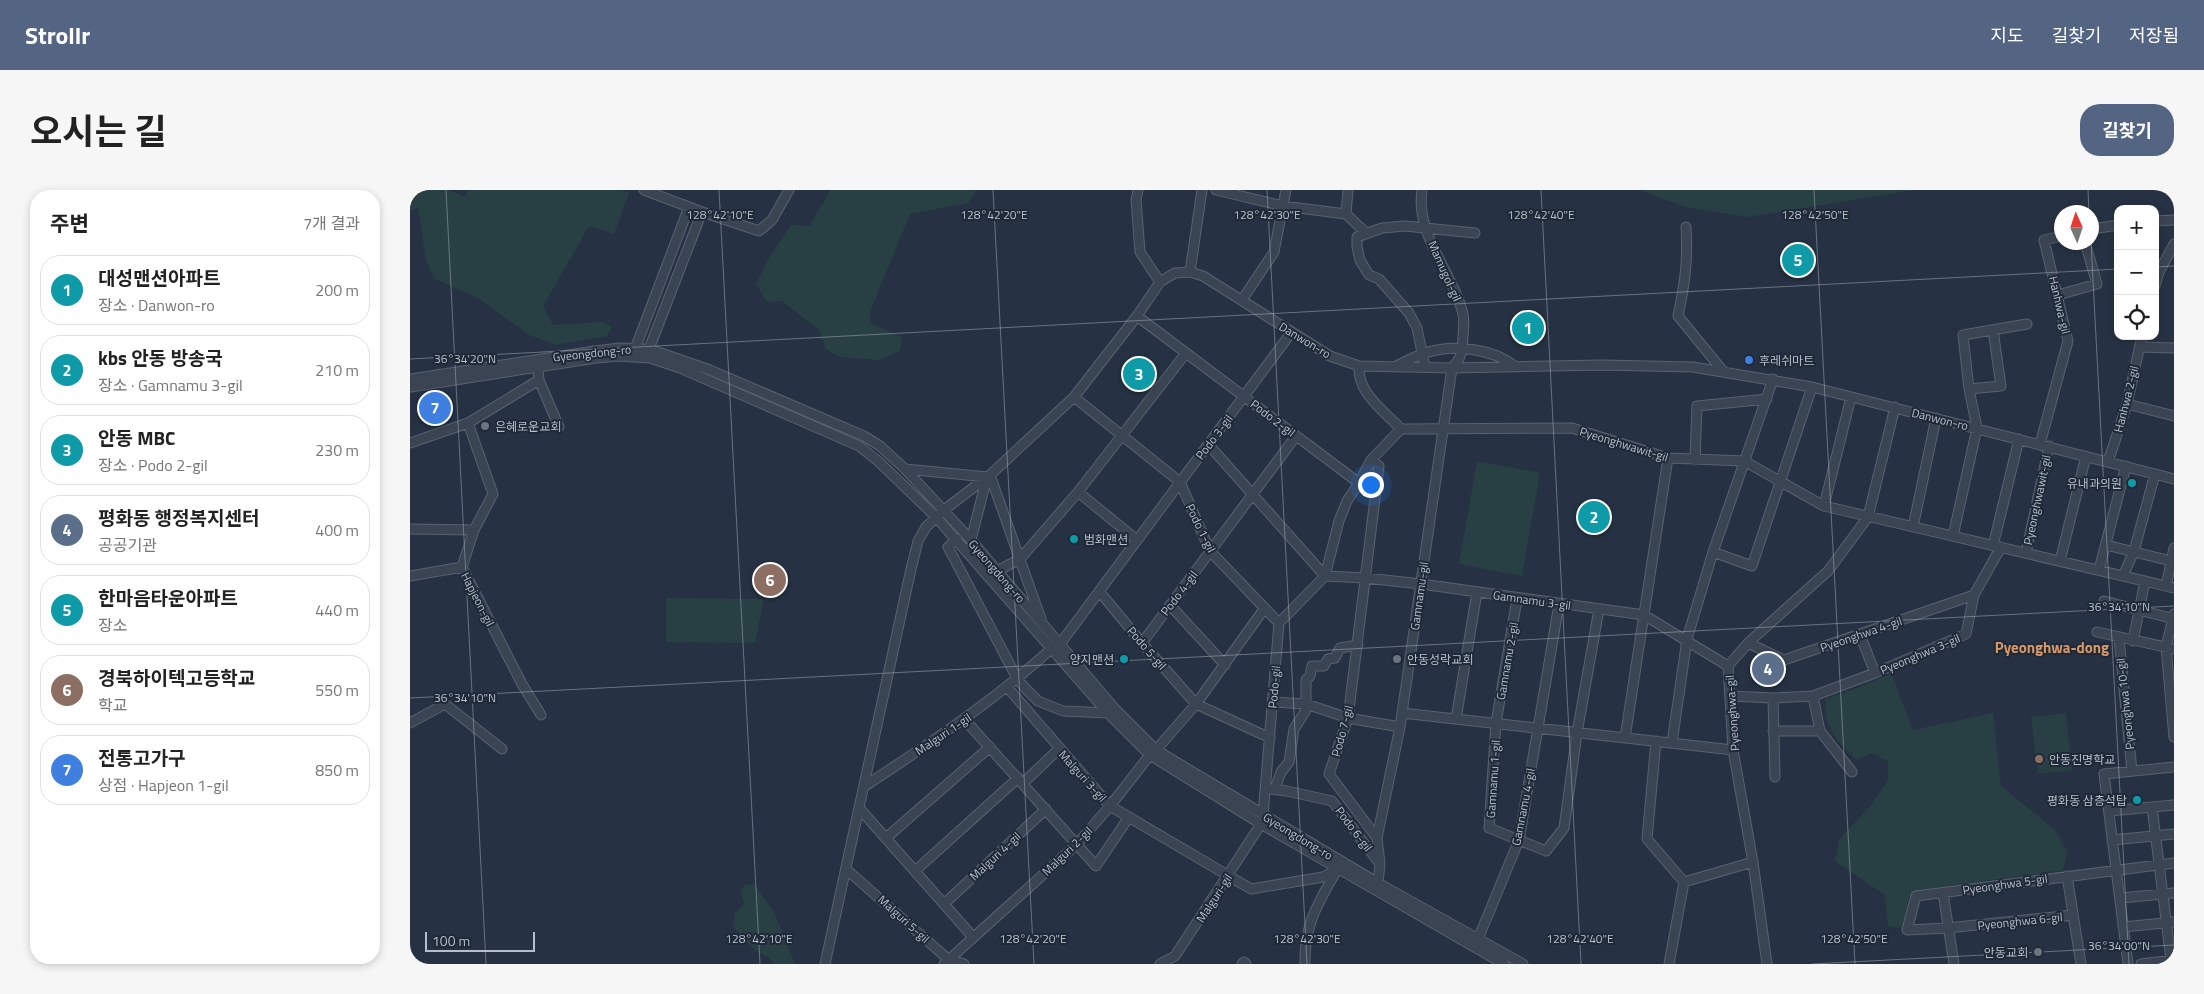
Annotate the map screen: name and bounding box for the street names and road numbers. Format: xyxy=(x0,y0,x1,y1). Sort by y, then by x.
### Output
street label: Mamugol-gil xyxy=(1423,238,1467,304)
street label: Hanhwa-gil xyxy=(2044,274,2076,336)
street label: Danwon-ro xyxy=(1275,317,1335,363)
street label: Gyeongdong-ro xyxy=(552,339,632,367)
street label: Hanhwa 2-gil xyxy=(2109,364,2143,434)
street label: Podo 2-gil xyxy=(1246,395,1300,441)
street label: Danwon-ro xyxy=(1910,403,1970,435)
street label: Podo 3-gil xyxy=(1191,410,1237,464)
street label: Pyeonghwawit-gil xyxy=(1577,421,1671,467)
street label: Pyeonghwawit-gil xyxy=(2018,453,2056,547)
street label: Podo 1-gil xyxy=(1181,500,1221,556)
street label: Gyeongdong-ro xyxy=(964,535,1030,607)
street label: Gamnamu-gil xyxy=(1405,560,1433,632)
street label: Podo 4-gil xyxy=(1156,566,1202,620)
street label: Hapjeon-gil xyxy=(456,569,500,629)
street label: Gamnamu 3-gil xyxy=(1492,585,1572,615)
street label: Pyeonghwa 4-gil xyxy=(1817,611,1905,657)
street label: Gamnamu 2-gil xyxy=(1491,621,1523,701)
street label: Podo 5-gil xyxy=(1123,622,1171,674)
street label: Pyeonghwa 3-gil xyxy=(1877,629,1963,679)
street label: Pyeonghwa 10-gil xyxy=(2111,657,2139,751)
street label: Podo-gil xyxy=(1263,665,1285,709)
street label: Pyeonghwa-gil xyxy=(1720,674,1744,752)
street label: Podo 7-gil xyxy=(1326,703,1358,759)
street label: Malguri 1-gil xyxy=(911,708,975,760)
street label: Gamnamu 1-gil xyxy=(1481,739,1505,819)
street label: Malguri 3-gil xyxy=(1054,746,1112,806)
street label: Gamnamu 4-gil xyxy=(1506,767,1540,847)
street label: Podo 6-gil xyxy=(1331,802,1377,856)
street label: Gyeongdong-ro xyxy=(1259,808,1337,864)
street label: Malguri 2-gil xyxy=(1037,822,1097,880)
street label: Malguri 4-gil xyxy=(965,827,1025,885)
street label: Pyeonghwa 5-gil xyxy=(1961,869,2049,899)
street label: Malguri-gil xyxy=(1191,870,1237,926)
street label: Malguri 5-gil xyxy=(874,890,934,948)
street label: Pyeonghwa 6-gil xyxy=(1976,907,2064,935)

